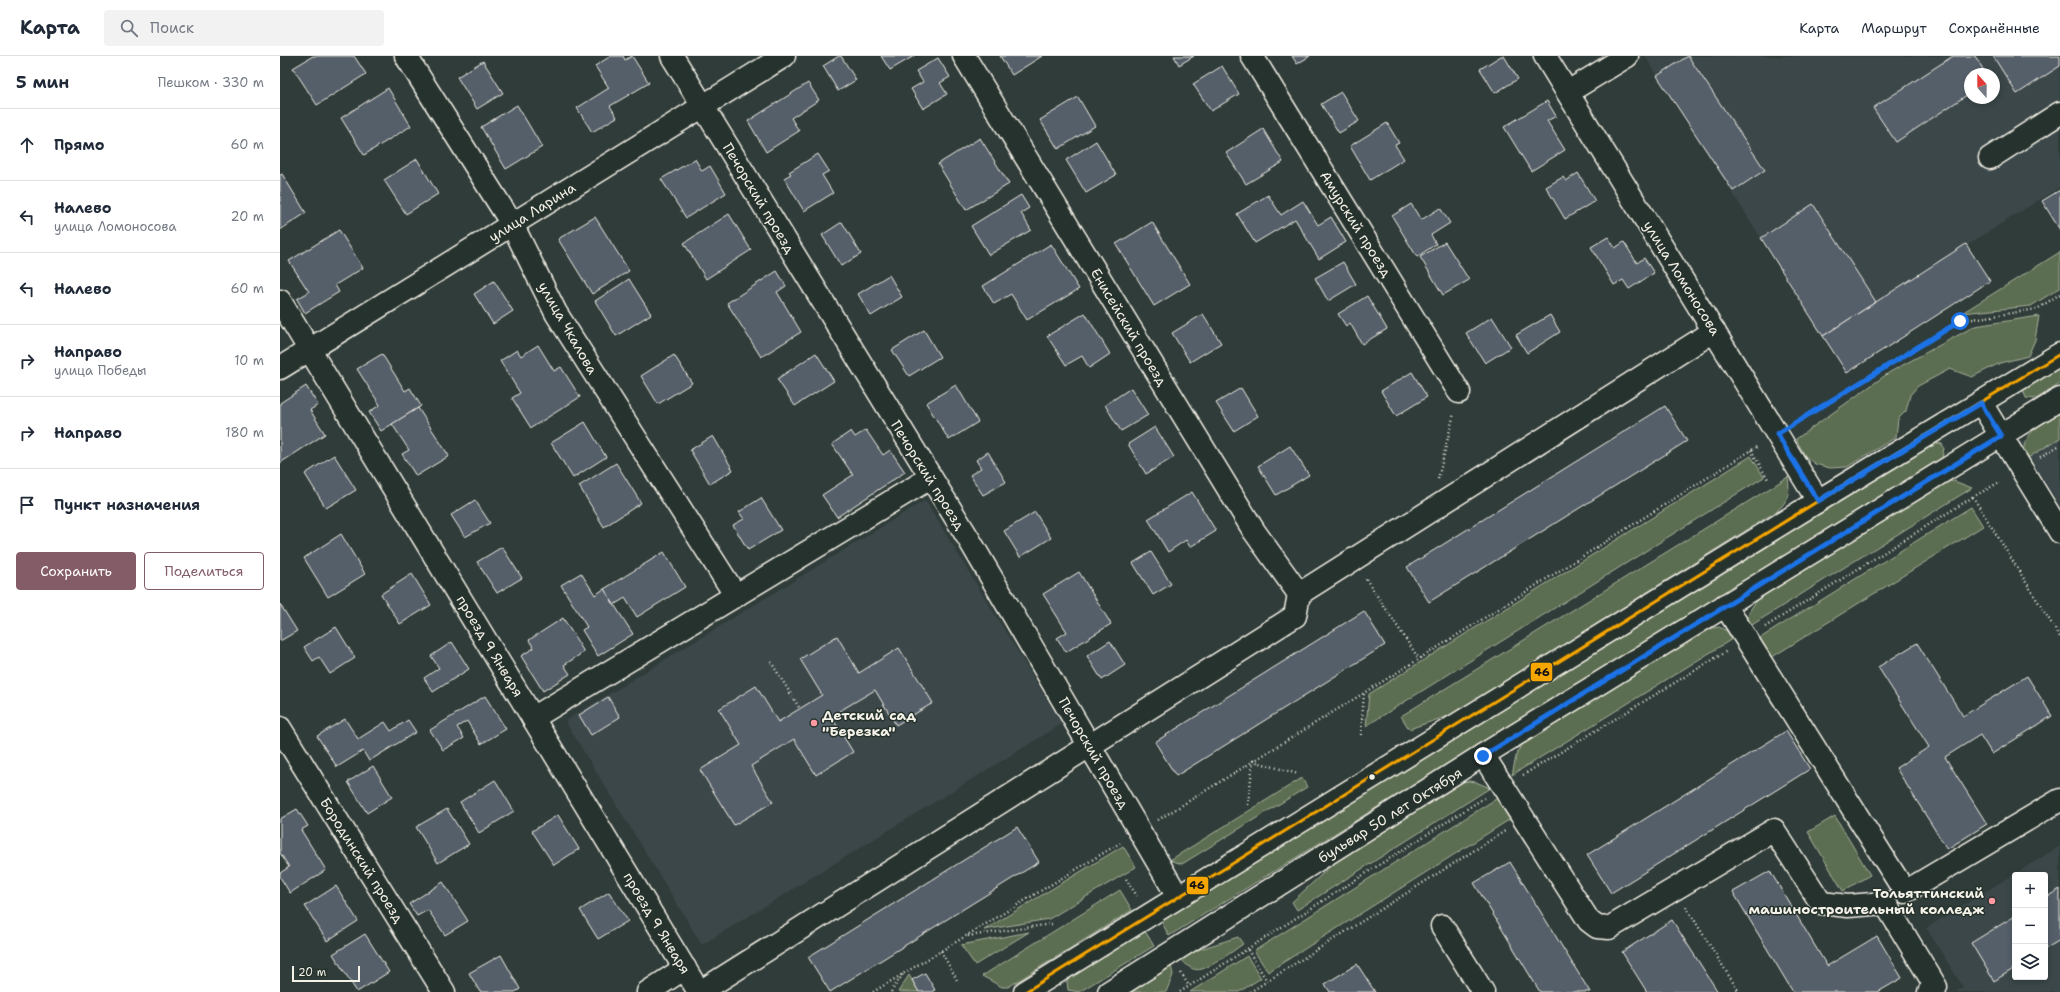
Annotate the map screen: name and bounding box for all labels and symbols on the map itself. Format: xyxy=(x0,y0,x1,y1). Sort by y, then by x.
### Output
north arrow xyxy=(1964,68,2000,104)
street label: Печорский проезд xyxy=(719,139,799,257)
street label: Амурский проезд xyxy=(1316,168,1396,281)
street label: улица Ларина xyxy=(485,178,579,246)
street label: улица Ломоносова xyxy=(1639,217,1725,339)
street label: Енисейский проезд xyxy=(1087,265,1171,389)
street label: улица Чкалова xyxy=(534,279,602,378)
route start xyxy=(1951,312,1969,330)
street label: Печорский проезд xyxy=(887,417,969,533)
street label: проезд 9 Января xyxy=(452,592,528,700)
line badge: 46 xyxy=(1530,662,1553,682)
text: 46 xyxy=(1534,665,1550,680)
street label: Печорский проезд xyxy=(1055,694,1133,812)
place label: Детский сад "Березка" xyxy=(822,706,916,740)
marker: Детский сад "Березка" xyxy=(809,718,819,728)
route end xyxy=(1474,747,1492,765)
street label: бульвар 50 лет Октября xyxy=(1315,763,1465,867)
unlabelled marker xyxy=(1367,772,1377,782)
street label: Бородинский проезд xyxy=(316,794,408,926)
street label: проезд 9 Января xyxy=(619,869,695,977)
line badge: 46 xyxy=(1186,876,1209,895)
text: 46 xyxy=(1189,878,1205,893)
place label: Тольяттинский машиностроительный колледж xyxy=(1748,884,1984,918)
marker: Тольяттинский машиностроительный колледж xyxy=(1987,896,1997,906)
scale bar xyxy=(292,964,360,983)

